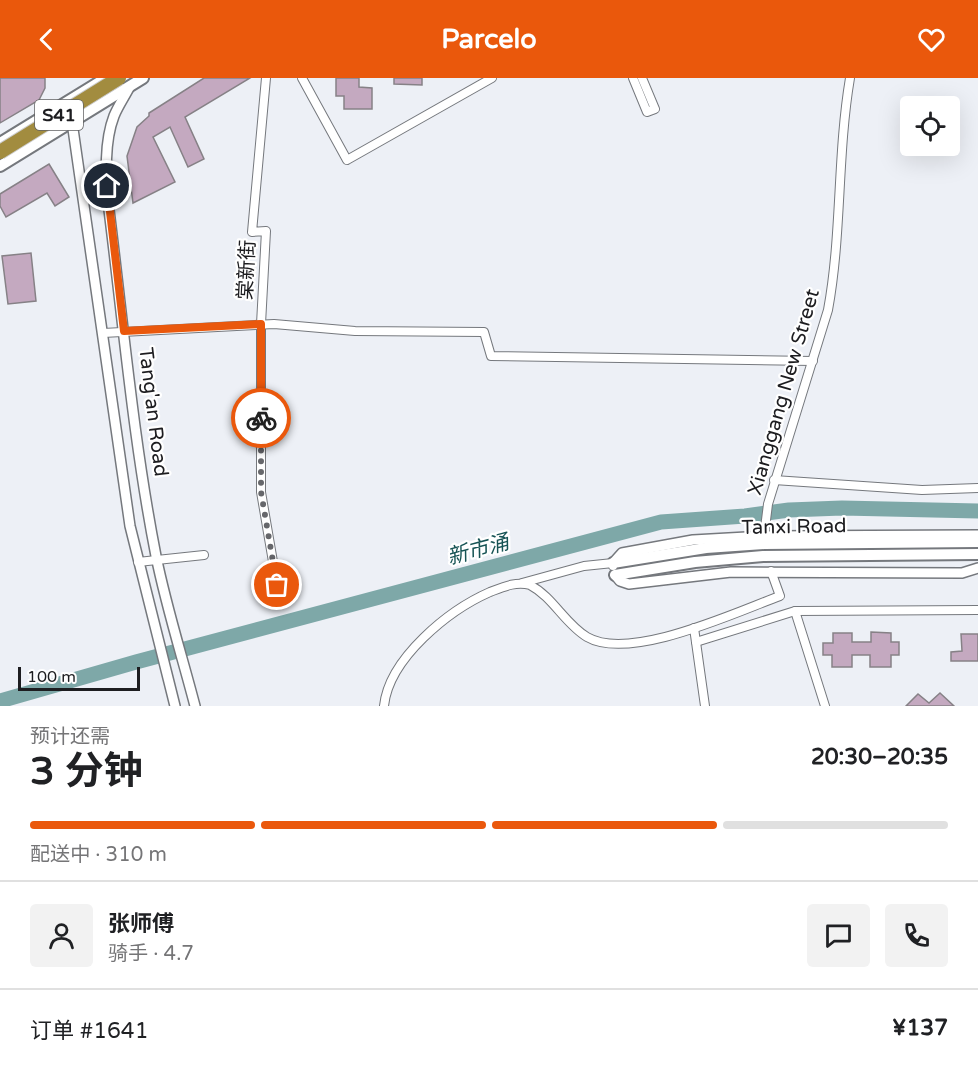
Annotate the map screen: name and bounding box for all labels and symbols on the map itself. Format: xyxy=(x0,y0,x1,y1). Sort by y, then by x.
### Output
road number: S41 xyxy=(35,100,83,130)
pin xyxy=(81,160,132,211)
street label: 棠新街 xyxy=(233,239,261,301)
street label: Xianggang New Street xyxy=(743,286,825,498)
street label: Tang'an Road xyxy=(133,346,173,478)
courier xyxy=(231,388,291,448)
street label: Tanxi Road xyxy=(741,514,847,540)
water label: 新市涌 xyxy=(444,529,514,570)
pin xyxy=(251,559,302,610)
scale bar xyxy=(18,664,140,692)

